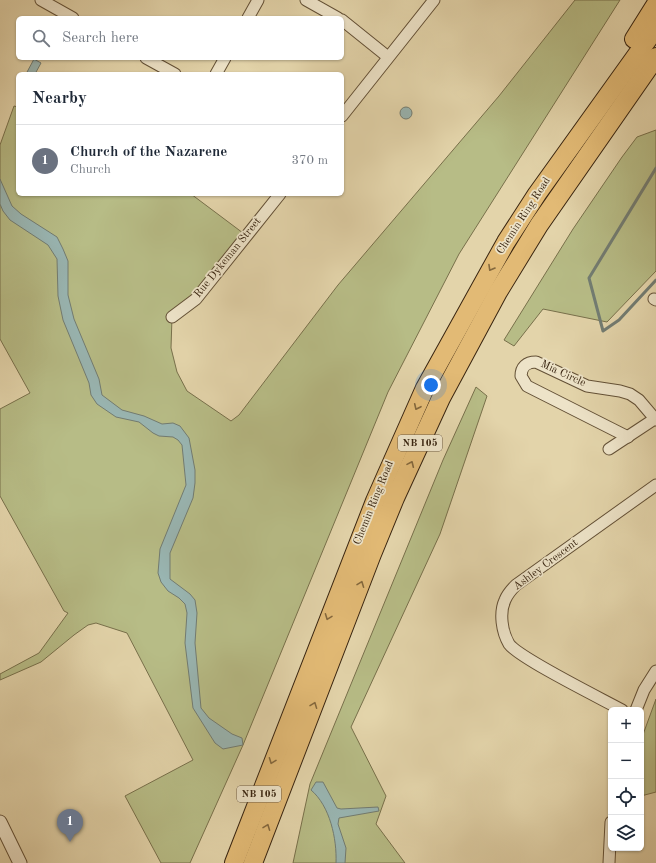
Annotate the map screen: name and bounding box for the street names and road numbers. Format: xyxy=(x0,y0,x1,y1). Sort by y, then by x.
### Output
street label: Chemin Ring Road xyxy=(495,175,553,257)
street label: Rue Dykeman Street xyxy=(192,216,264,300)
street label: Mia Circle xyxy=(539,359,587,389)
road number: NB 105 xyxy=(398,435,442,451)
street label: Chemin Ring Road xyxy=(352,459,396,547)
street label: Ashley Crescent xyxy=(512,537,580,593)
road number: NB 105 xyxy=(237,786,281,802)

